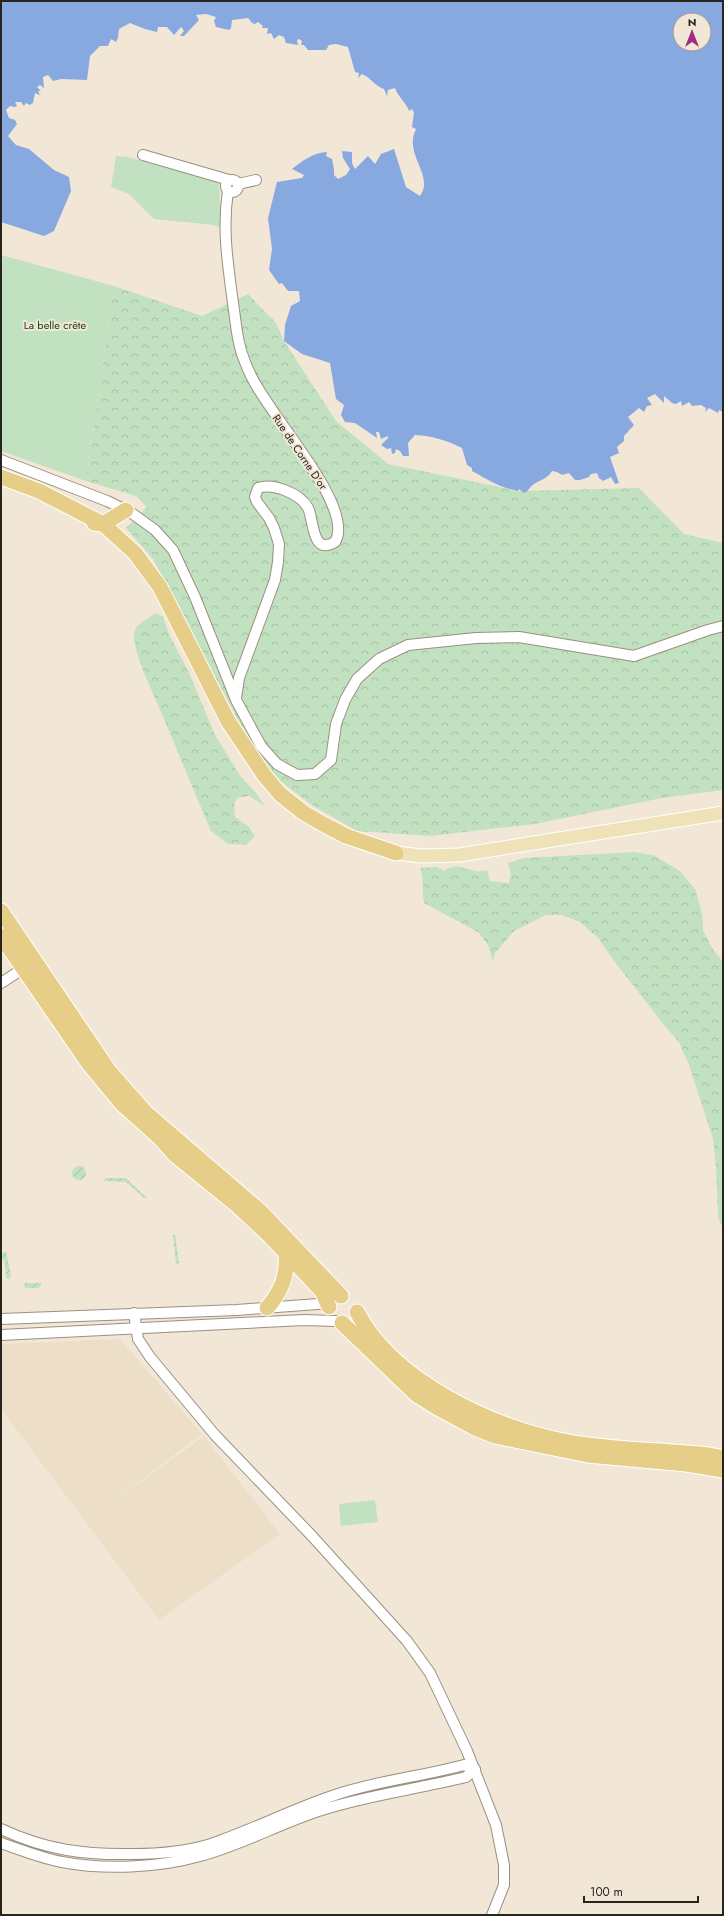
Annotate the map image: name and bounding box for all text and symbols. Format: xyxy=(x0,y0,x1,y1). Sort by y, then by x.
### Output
north arrow xyxy=(672,12,712,52)
text: N xyxy=(688,14,696,30)
park label: La belle crête xyxy=(24,317,86,333)
street label: Rue de Corne D'or xyxy=(269,411,331,493)
scale bar xyxy=(584,1878,698,1904)
text: 100 m xyxy=(590,1883,623,1901)

